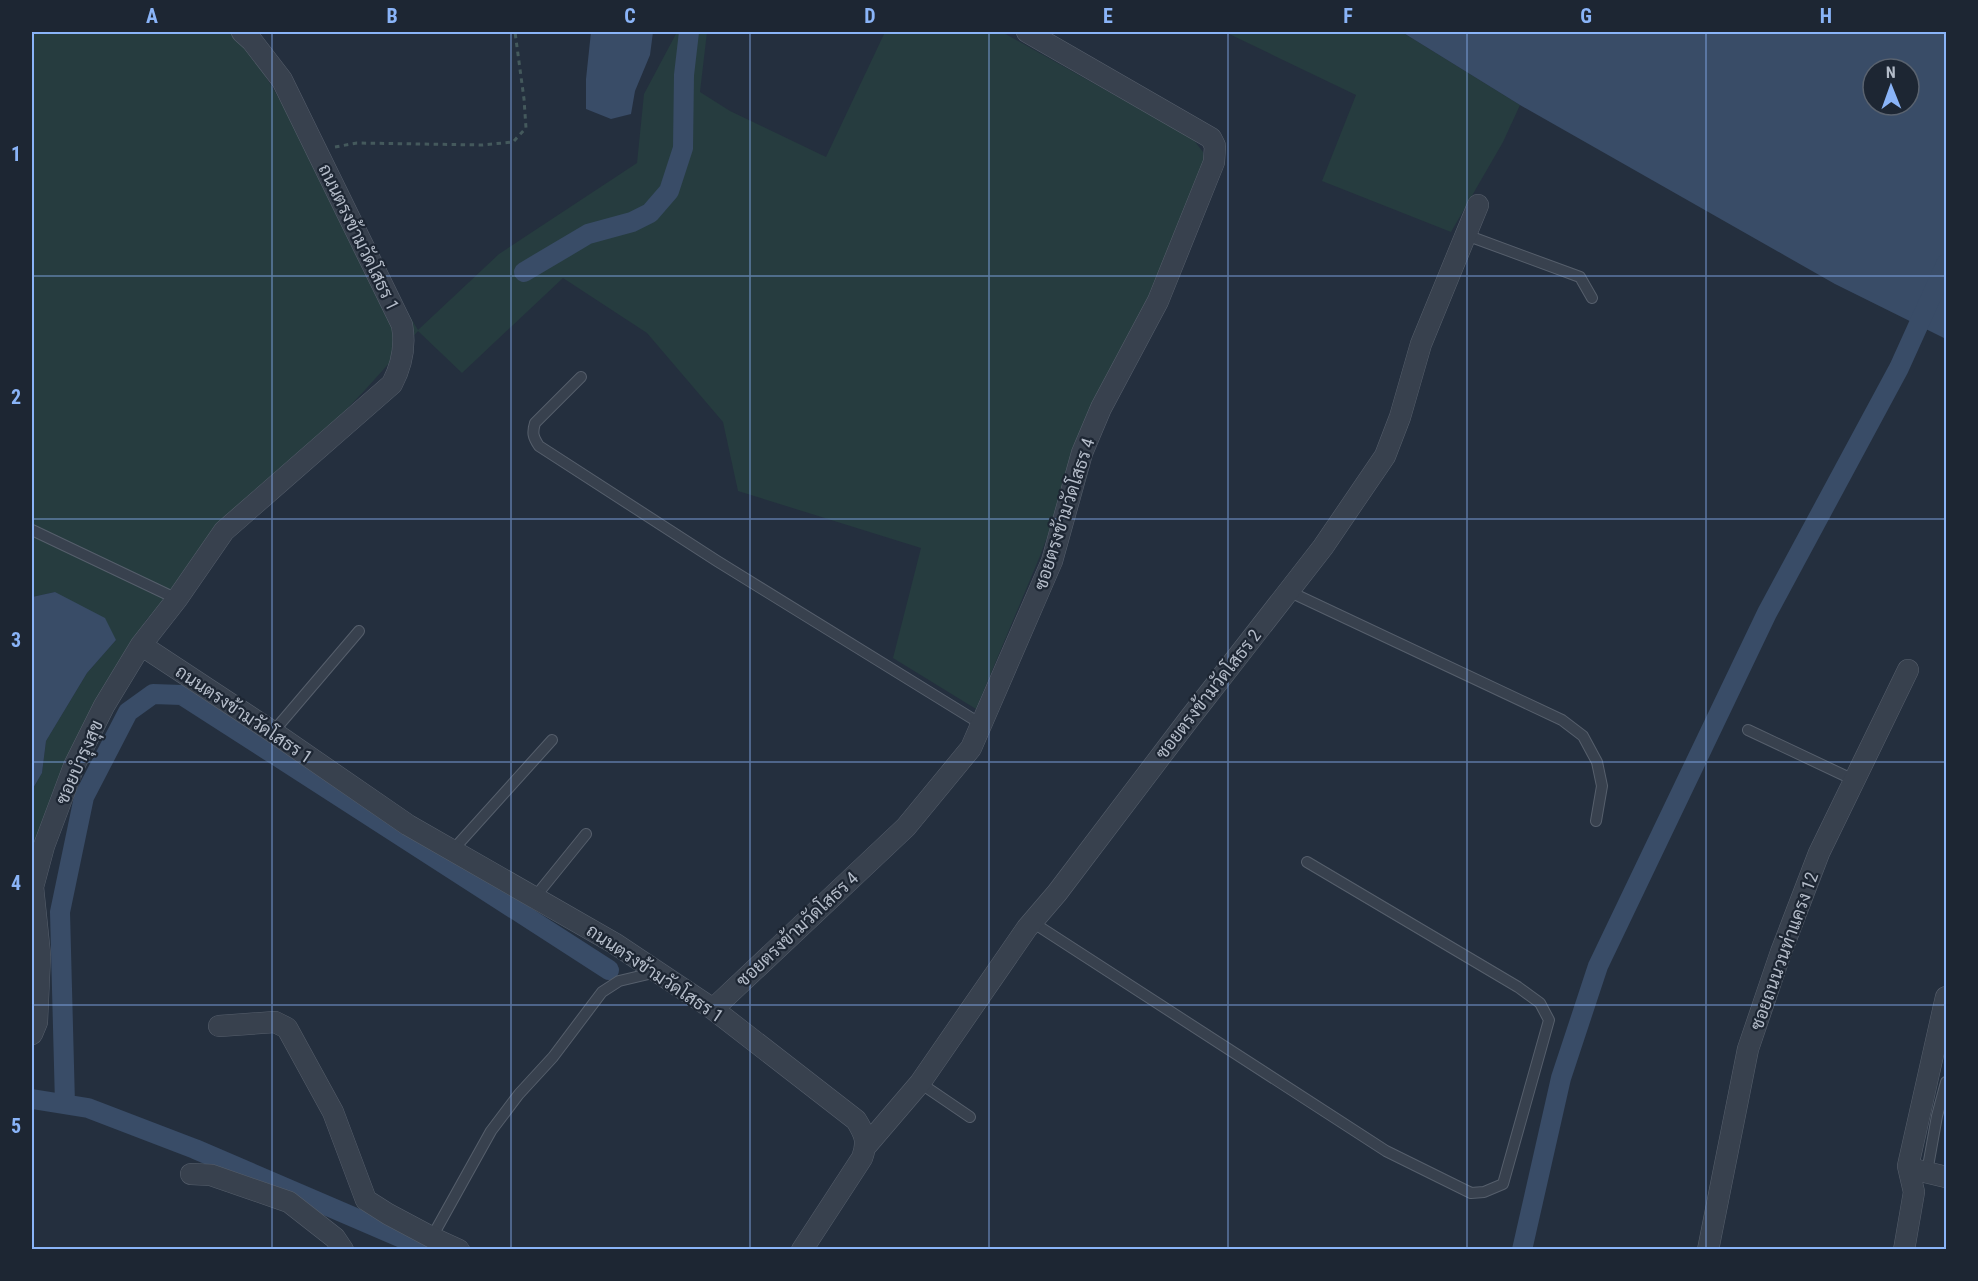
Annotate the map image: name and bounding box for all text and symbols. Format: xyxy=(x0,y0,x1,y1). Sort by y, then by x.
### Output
text: A xyxy=(146,4,158,28)
text: B xyxy=(386,4,398,28)
text: C xyxy=(624,4,636,28)
text: D xyxy=(864,4,876,28)
text: E xyxy=(1103,4,1113,28)
text: F xyxy=(1343,4,1353,28)
text: G xyxy=(1580,4,1592,28)
text: H xyxy=(1820,4,1832,28)
north arrow xyxy=(1861,57,1921,117)
text: N xyxy=(1886,63,1896,82)
text: 1 xyxy=(11,142,21,166)
street label: ถนนตรงข้ามวัดโสธร 1 xyxy=(314,159,405,314)
text: 2 xyxy=(11,385,21,409)
street label: ซอยตรงข้ามวัดโสธร 4 xyxy=(1028,434,1099,593)
street label: ซอยตรงข้ามวัดโสธร 2 xyxy=(1149,624,1265,763)
text: 3 xyxy=(11,628,21,652)
street label: ถนนตรงข้ามวัดโสธร 1 xyxy=(172,659,317,768)
street label: ซอยบำรุงสุข xyxy=(51,716,109,808)
street label: ซอยตรงข้ามวัดโสธร 4 xyxy=(730,866,862,991)
street label: ซอยถนนวนท่าแครง 12 xyxy=(1745,869,1822,1033)
text: 4 xyxy=(11,871,21,895)
street label: ถนนตรงข้ามวัดโสธร 1 xyxy=(583,918,728,1027)
text: 5 xyxy=(11,1114,21,1138)

